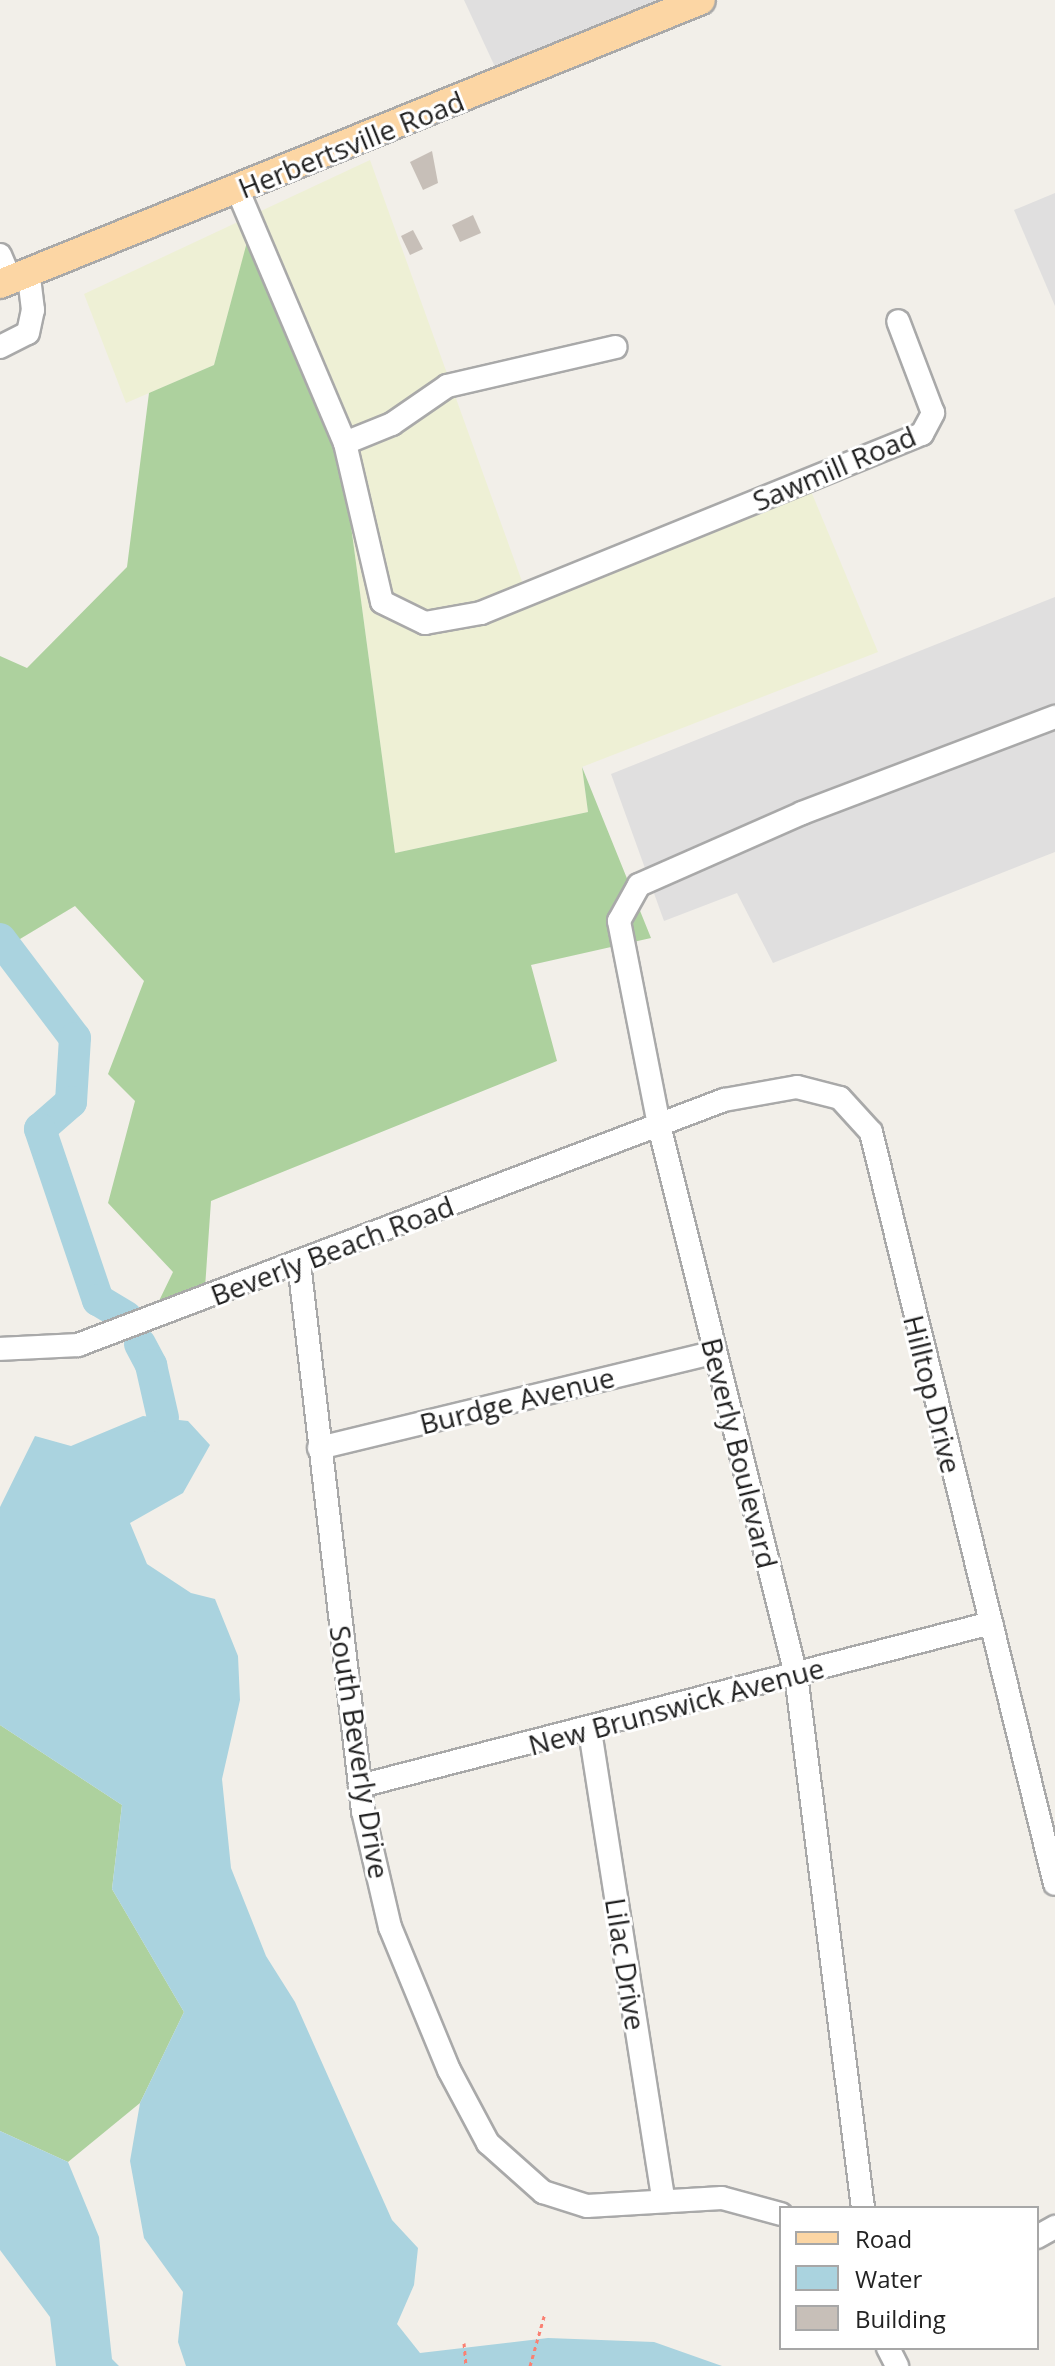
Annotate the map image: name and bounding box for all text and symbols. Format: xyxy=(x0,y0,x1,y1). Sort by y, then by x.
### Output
street label: Herbertsville Road xyxy=(233,83,469,205)
street label: Sawmill Road xyxy=(747,419,921,517)
street label: Beverly Beach Road xyxy=(206,1188,458,1312)
street label: Hilltop Drive xyxy=(897,1312,969,1476)
street label: Beverly Boulevard xyxy=(695,1334,785,1572)
street label: Burdge Avenue xyxy=(416,1360,618,1440)
street label: South Beverly Drive xyxy=(323,1623,397,1881)
street label: New Brunswick Avenue xyxy=(525,1650,827,1762)
street label: Lilac Drive xyxy=(599,1895,653,2033)
legend xyxy=(779,2206,1039,2350)
text: Road xyxy=(855,2222,912,2255)
text: Water xyxy=(855,2262,922,2295)
text: Building xyxy=(855,2302,946,2335)

